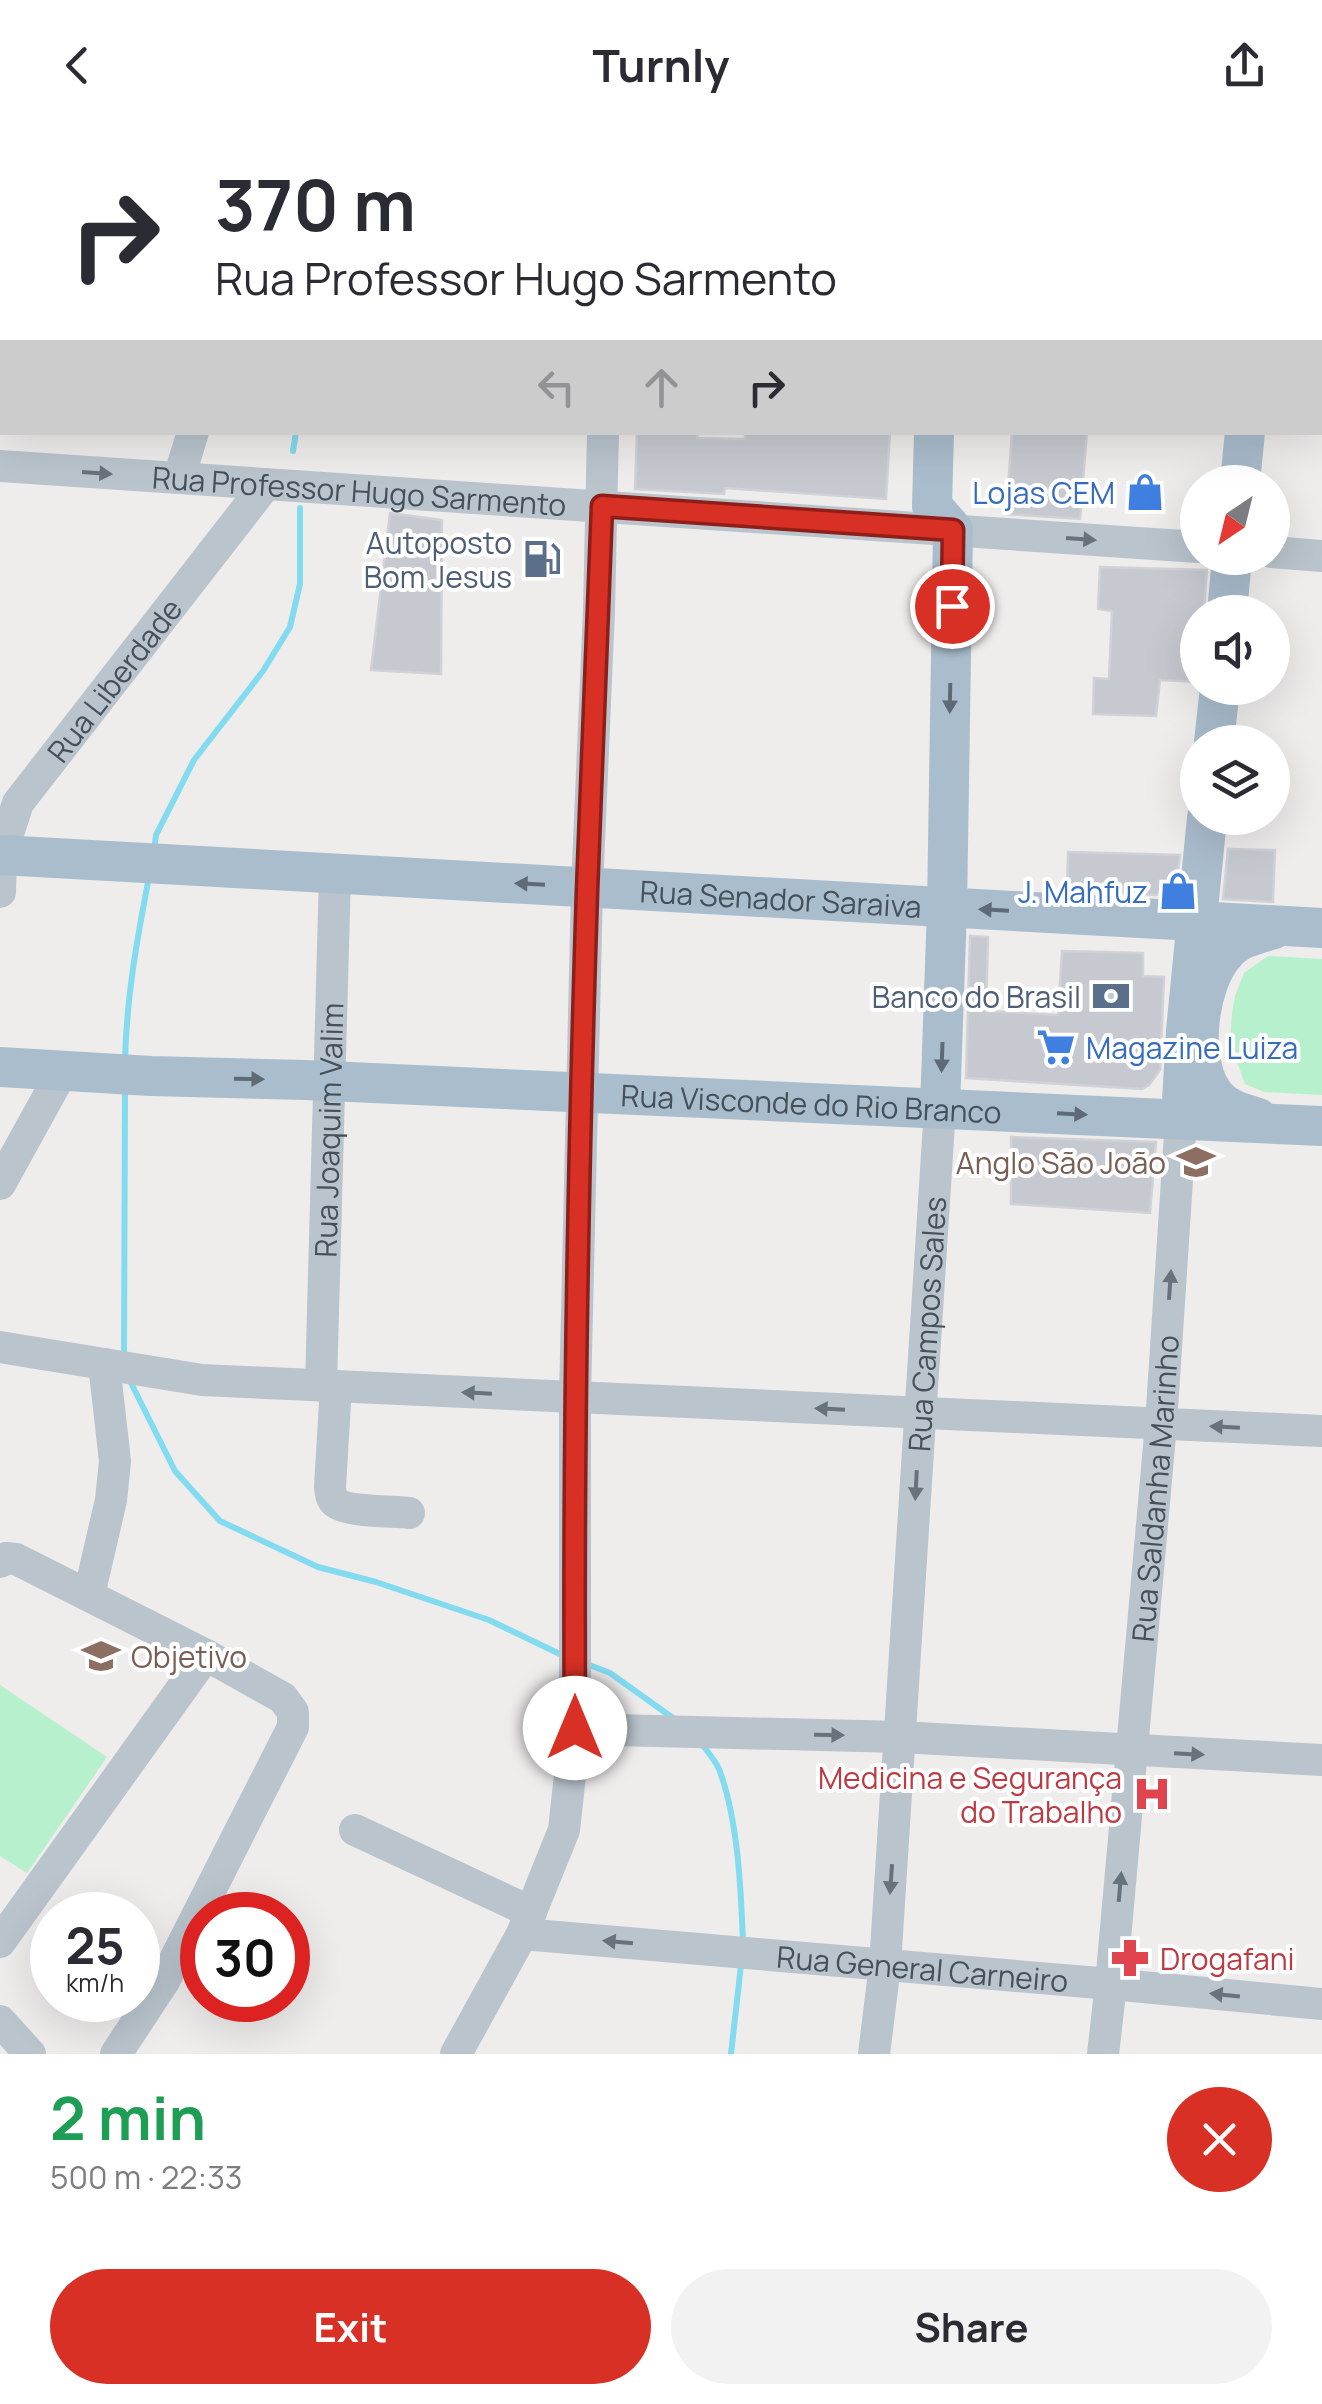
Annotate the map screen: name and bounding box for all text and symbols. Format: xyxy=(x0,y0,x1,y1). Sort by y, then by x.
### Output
text: Turnly xyxy=(592,34,730,96)
icon: back xyxy=(50,38,105,93)
icon: share xyxy=(1217,38,1272,93)
text: 370 m xyxy=(215,156,416,252)
icon: right xyxy=(50,170,180,300)
text: Rua Professor Hugo Sarmento xyxy=(215,247,837,309)
icon: left xyxy=(529,360,584,415)
icon: ahead xyxy=(634,360,689,415)
icon: right xyxy=(739,360,794,415)
street label: Rua Professor Hugo Sarmento xyxy=(151,456,568,525)
one-way arrow xyxy=(82,465,114,481)
north arrow xyxy=(1180,465,1290,575)
map controls xyxy=(1180,465,1290,835)
shop icon: Lojas CEM xyxy=(1124,471,1166,513)
place label: Lojas CEM xyxy=(972,472,1115,513)
place label: Autoposto Bom Jesus xyxy=(364,522,512,597)
one-way arrow xyxy=(1066,531,1098,547)
fuel station icon: Autoposto Bom Jesus xyxy=(521,538,563,580)
pin xyxy=(910,564,995,649)
icon: arrive xyxy=(925,579,980,634)
street label: Rua Liberdade xyxy=(37,589,191,770)
button: sound xyxy=(1180,595,1290,705)
one-way arrow xyxy=(942,682,958,714)
button: layers xyxy=(1180,725,1290,835)
street label: Rua Senador Saraiva xyxy=(639,870,923,926)
shop icon: J. Mahfuz xyxy=(1157,870,1199,912)
place label: J. Mahfuz xyxy=(1018,871,1148,912)
one-way arrow xyxy=(513,876,545,892)
one-way arrow xyxy=(978,902,1010,918)
bank icon: Banco do Brasil xyxy=(1090,975,1132,1017)
place label: Banco do Brasil xyxy=(872,976,1081,1017)
street label: Rua Joaquim Valim xyxy=(304,1002,352,1258)
supermarket icon: Magazine Luiza xyxy=(1035,1026,1077,1068)
place label: Magazine Luiza xyxy=(1086,1027,1298,1068)
one-way arrow xyxy=(933,1042,949,1074)
one-way arrow xyxy=(233,1071,265,1087)
street label: Rua Visconde do Rio Branco xyxy=(620,1074,1002,1132)
one-way arrow xyxy=(1057,1106,1089,1122)
school or university icon: Anglo São João xyxy=(1175,1141,1217,1183)
place label: Anglo São João xyxy=(956,1142,1166,1183)
street label: Rua Campos Sales xyxy=(897,1195,955,1453)
one-way arrow xyxy=(1162,1268,1178,1300)
street label: Rua Saldanha Marinho xyxy=(1121,1334,1187,1643)
one-way arrow xyxy=(461,1384,493,1400)
one-way arrow xyxy=(814,1400,845,1416)
one-way arrow xyxy=(1208,1419,1240,1435)
one-way arrow xyxy=(908,1469,924,1501)
school or university icon: Objetivo xyxy=(80,1635,122,1677)
place label: Objetivo xyxy=(131,1636,247,1677)
position arrow xyxy=(523,1676,627,1780)
one-way arrow xyxy=(814,1727,846,1743)
one-way arrow xyxy=(1173,1746,1205,1762)
place label: Medicina e Segurança do Trabalho xyxy=(818,1757,1122,1832)
hospital icon: Medicina e Segurança do Trabalho xyxy=(1131,1773,1173,1815)
one-way arrow xyxy=(882,1863,898,1895)
one-way arrow xyxy=(1112,1871,1128,1903)
speed limit sign: 30 xyxy=(180,1892,310,2022)
text: 25 xyxy=(65,1911,125,1979)
one-way arrow xyxy=(601,1934,633,1950)
street label: Rua General Carneiro xyxy=(775,1935,1070,2001)
pharmacy icon: Drogafani xyxy=(1109,1937,1151,1979)
place label: Drogafani xyxy=(1160,1938,1295,1979)
text: km/h xyxy=(66,1965,124,2000)
one-way arrow xyxy=(1209,1987,1240,2003)
text: 2 min xyxy=(50,2076,206,2158)
button: close xyxy=(1167,2087,1272,2192)
text: 500 m · 22:33 xyxy=(50,2155,243,2199)
button: Exit xyxy=(50,2269,651,2384)
button: Share xyxy=(671,2269,1272,2384)

